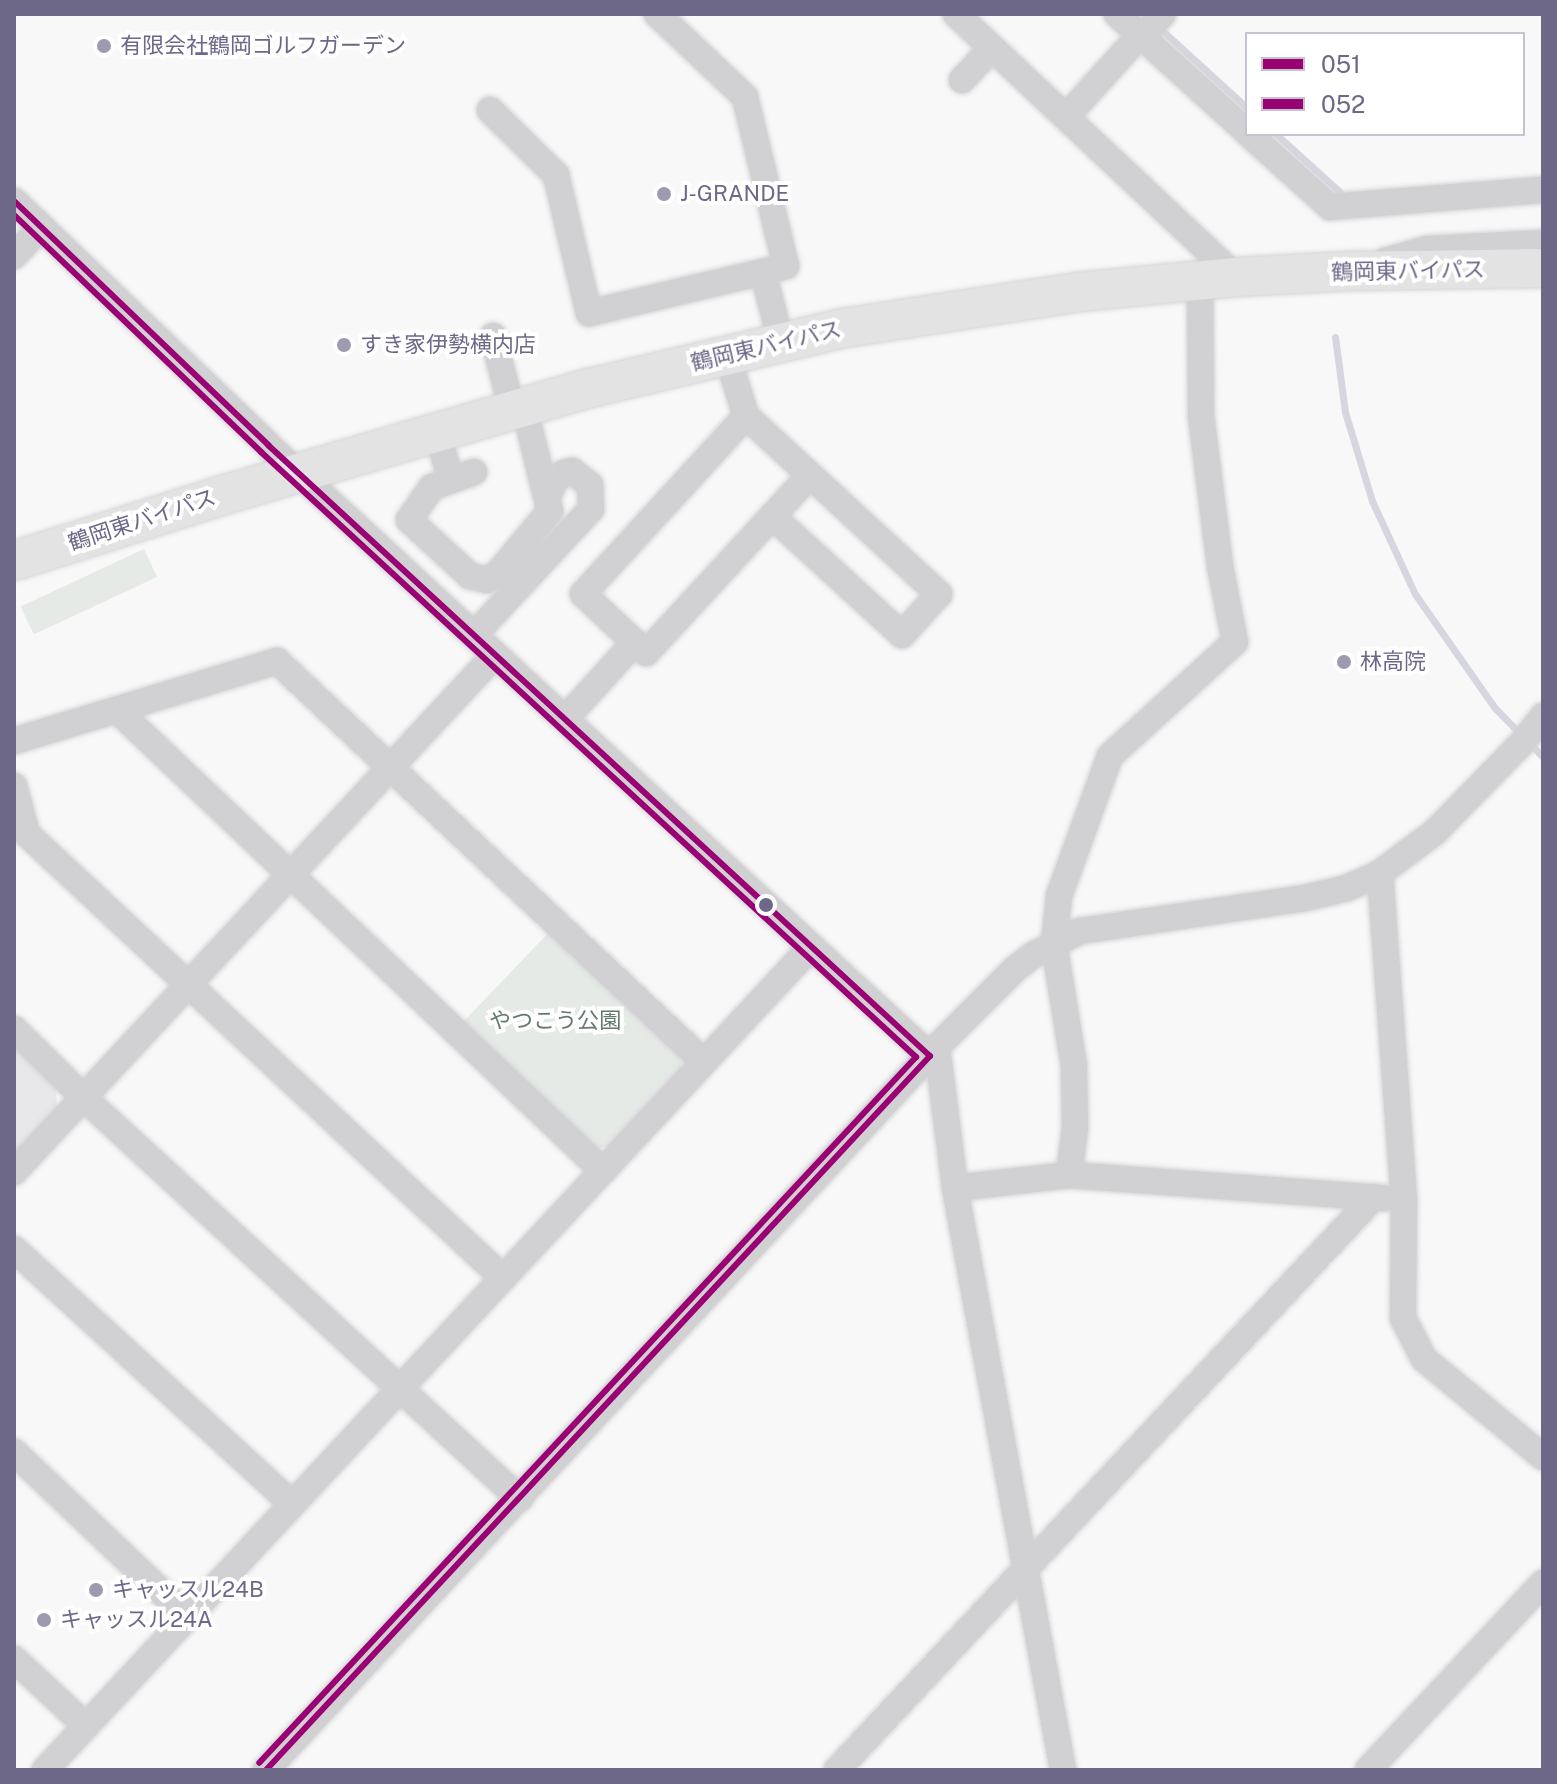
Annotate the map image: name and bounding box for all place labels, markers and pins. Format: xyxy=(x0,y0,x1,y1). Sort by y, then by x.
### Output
place label: 有限会社鶴岡ゴルフガーデン xyxy=(120,33,406,59)
marker: 有限会社鶴岡ゴルフガーデン xyxy=(95,37,113,55)
place label: J-GRANDE xyxy=(680,181,789,207)
marker: J-GRANDE xyxy=(655,185,673,203)
place label: すき家伊勢横内店 xyxy=(360,332,536,358)
marker: すき家伊勢横内店 xyxy=(335,336,353,354)
place label: 林高院 xyxy=(1360,649,1426,675)
marker: 林高院 xyxy=(1335,653,1353,671)
unlabelled marker xyxy=(758,897,774,913)
place label: キャッスル24B xyxy=(112,1577,264,1603)
marker: キャッスル24B xyxy=(87,1581,105,1599)
place label: キャッスル24A xyxy=(60,1607,213,1633)
marker: キャッスル24A xyxy=(35,1611,53,1629)

